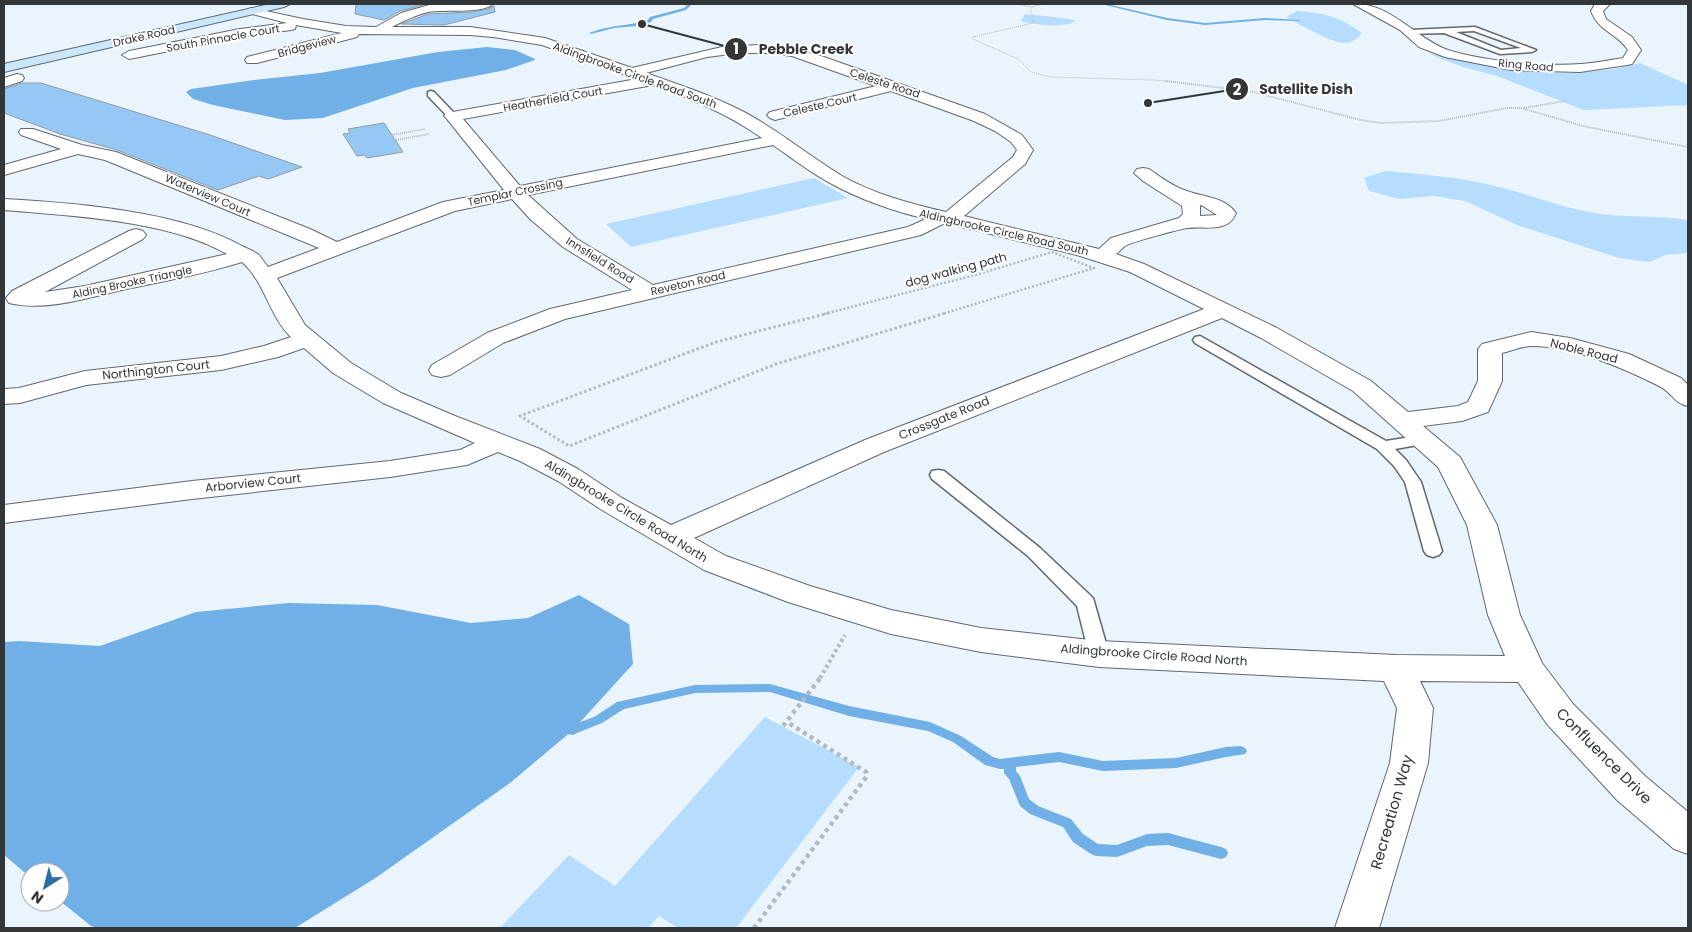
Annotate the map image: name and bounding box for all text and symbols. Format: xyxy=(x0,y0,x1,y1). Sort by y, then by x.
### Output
street label: South Pinnacle Court xyxy=(165,20,281,56)
street label: Drake Road xyxy=(111,21,177,51)
street label: Bridgeview xyxy=(276,31,338,61)
callout: Pebble Creek xyxy=(724,34,863,63)
street label: Aldingbrooke Circle Road South xyxy=(551,38,719,112)
text: 1 xyxy=(733,38,739,59)
text: Pebble Creek xyxy=(759,39,854,59)
street label: Ring Road xyxy=(1498,55,1554,75)
street label: Celeste Road xyxy=(848,64,922,102)
callout: Satellite Dish xyxy=(1224,75,1363,104)
text: 2 xyxy=(1233,79,1242,100)
text: Satellite Dish xyxy=(1259,79,1353,99)
street label: Heatherfield Court xyxy=(502,82,604,116)
street label: Celeste Court xyxy=(782,89,858,121)
street label: Waterview Court xyxy=(163,170,253,220)
street label: Templar Crossing xyxy=(466,174,564,210)
street label: Aldingbrooke Circle Road South xyxy=(918,205,1090,259)
street label: Innsfield Road xyxy=(563,233,637,287)
street label: dog walking path xyxy=(903,248,1009,291)
street label: Alding Brooke Triangle xyxy=(71,261,194,303)
street label: Reveton Road xyxy=(649,267,727,299)
street label: Noble Road xyxy=(1549,334,1620,367)
street label: Northington Court xyxy=(101,355,210,384)
street label: Crossgate Road xyxy=(896,392,992,443)
street label: Aldingbrooke Circle Road North xyxy=(542,455,711,566)
street label: Arborview Court xyxy=(204,469,302,496)
street label: Aldingbrooke Circle Road North xyxy=(1060,639,1248,670)
street label: Confluence Drive xyxy=(1552,703,1657,808)
street label: Recreation Way xyxy=(1365,752,1418,872)
north arrow xyxy=(20,862,70,912)
text: N xyxy=(27,886,47,909)

